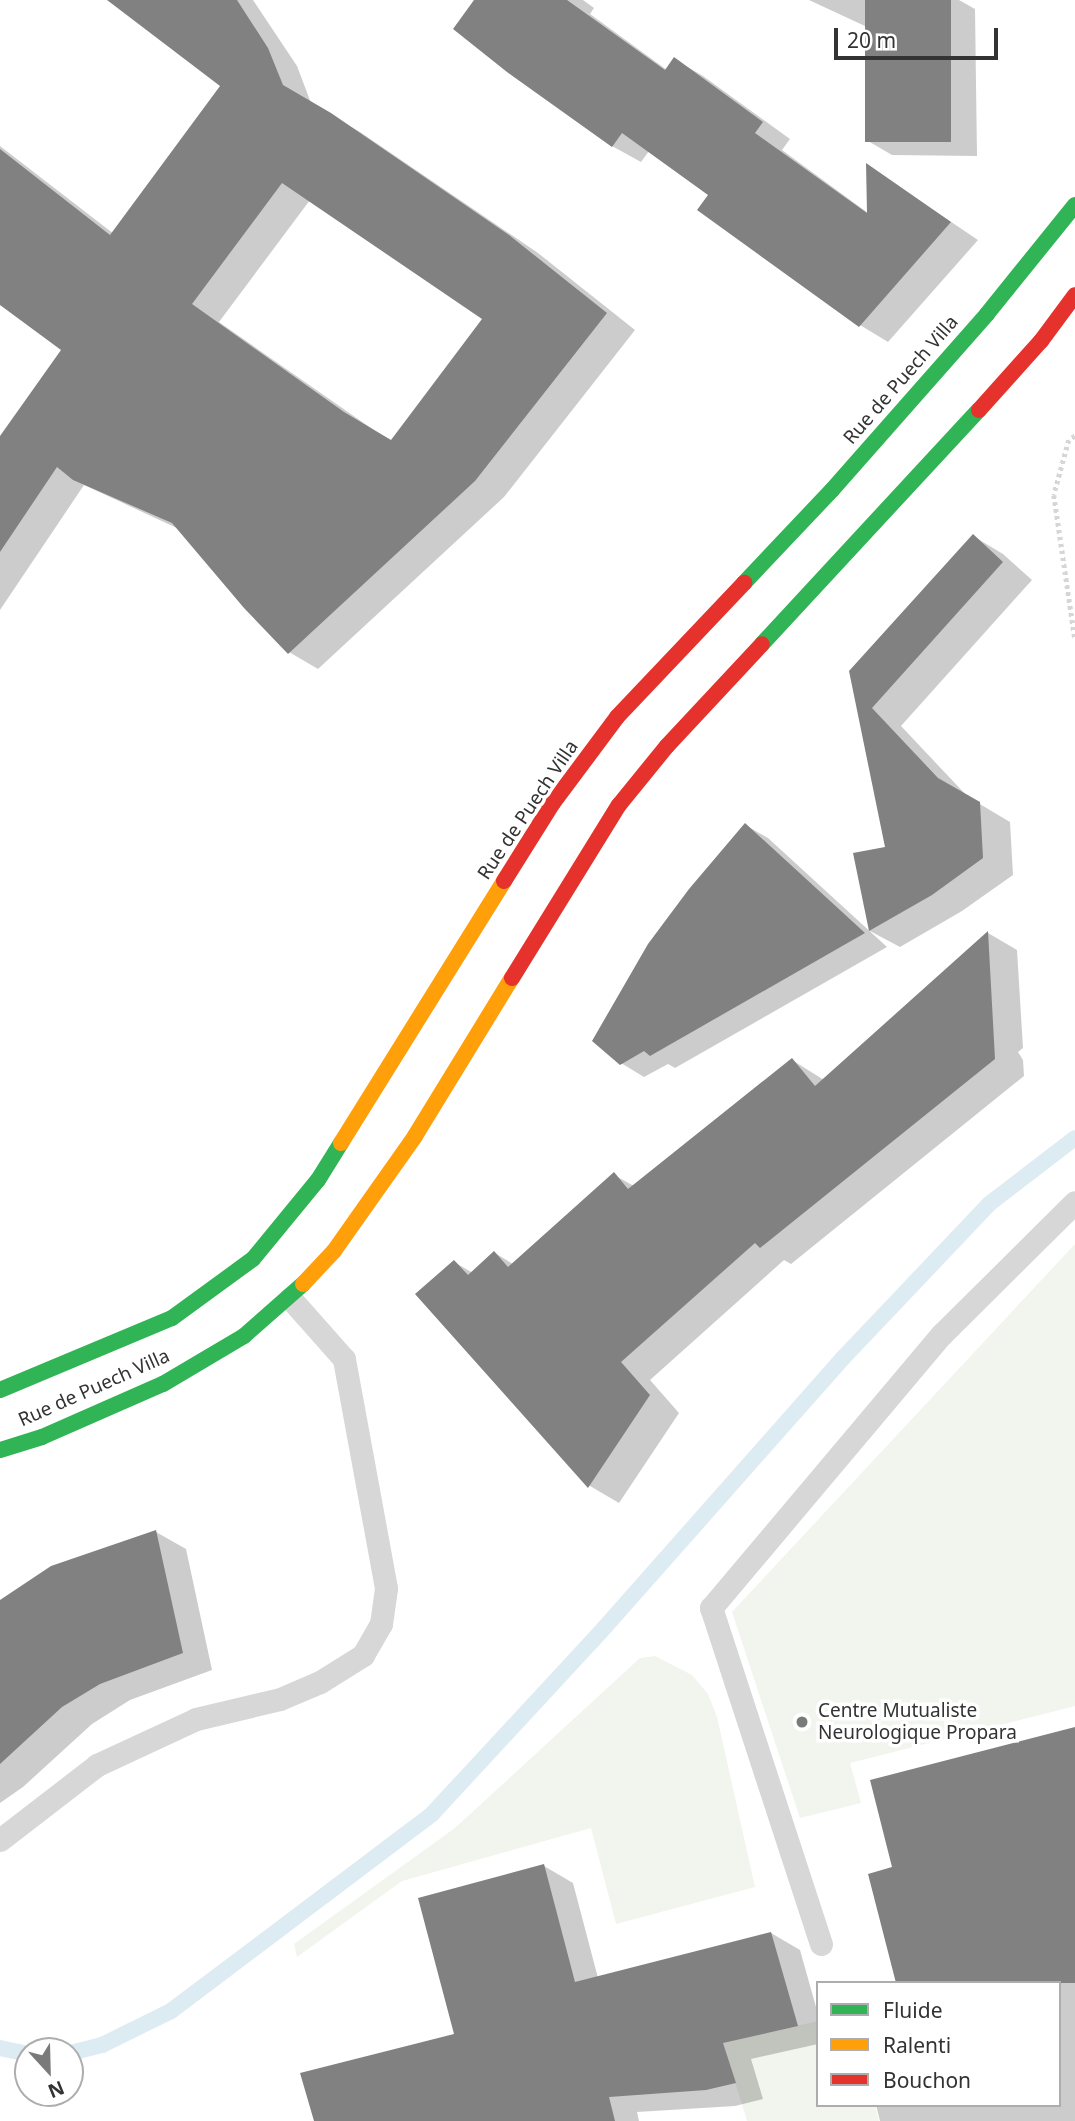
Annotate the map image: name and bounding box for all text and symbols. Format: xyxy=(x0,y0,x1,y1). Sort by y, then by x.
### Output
scale bar xyxy=(837,14,1002,58)
text: 20 m xyxy=(847,26,896,54)
street label: Rue de Puech Villa xyxy=(839,311,963,449)
street label: Rue de Puech Villa xyxy=(473,736,583,884)
street label: Rue de Puech Villa xyxy=(15,1344,173,1432)
place label: Centre Mutualiste Neurologique Propara xyxy=(818,1700,1017,1744)
marker: Centre Mutualiste Neurologique Propara xyxy=(792,1712,812,1732)
legend xyxy=(816,1981,1061,2107)
text: Fluide xyxy=(883,1996,942,2024)
text: Ralenti xyxy=(883,2031,951,2059)
north arrow xyxy=(14,2037,84,2107)
text: Bouchon xyxy=(883,2066,971,2094)
text: N xyxy=(44,2075,68,2105)

